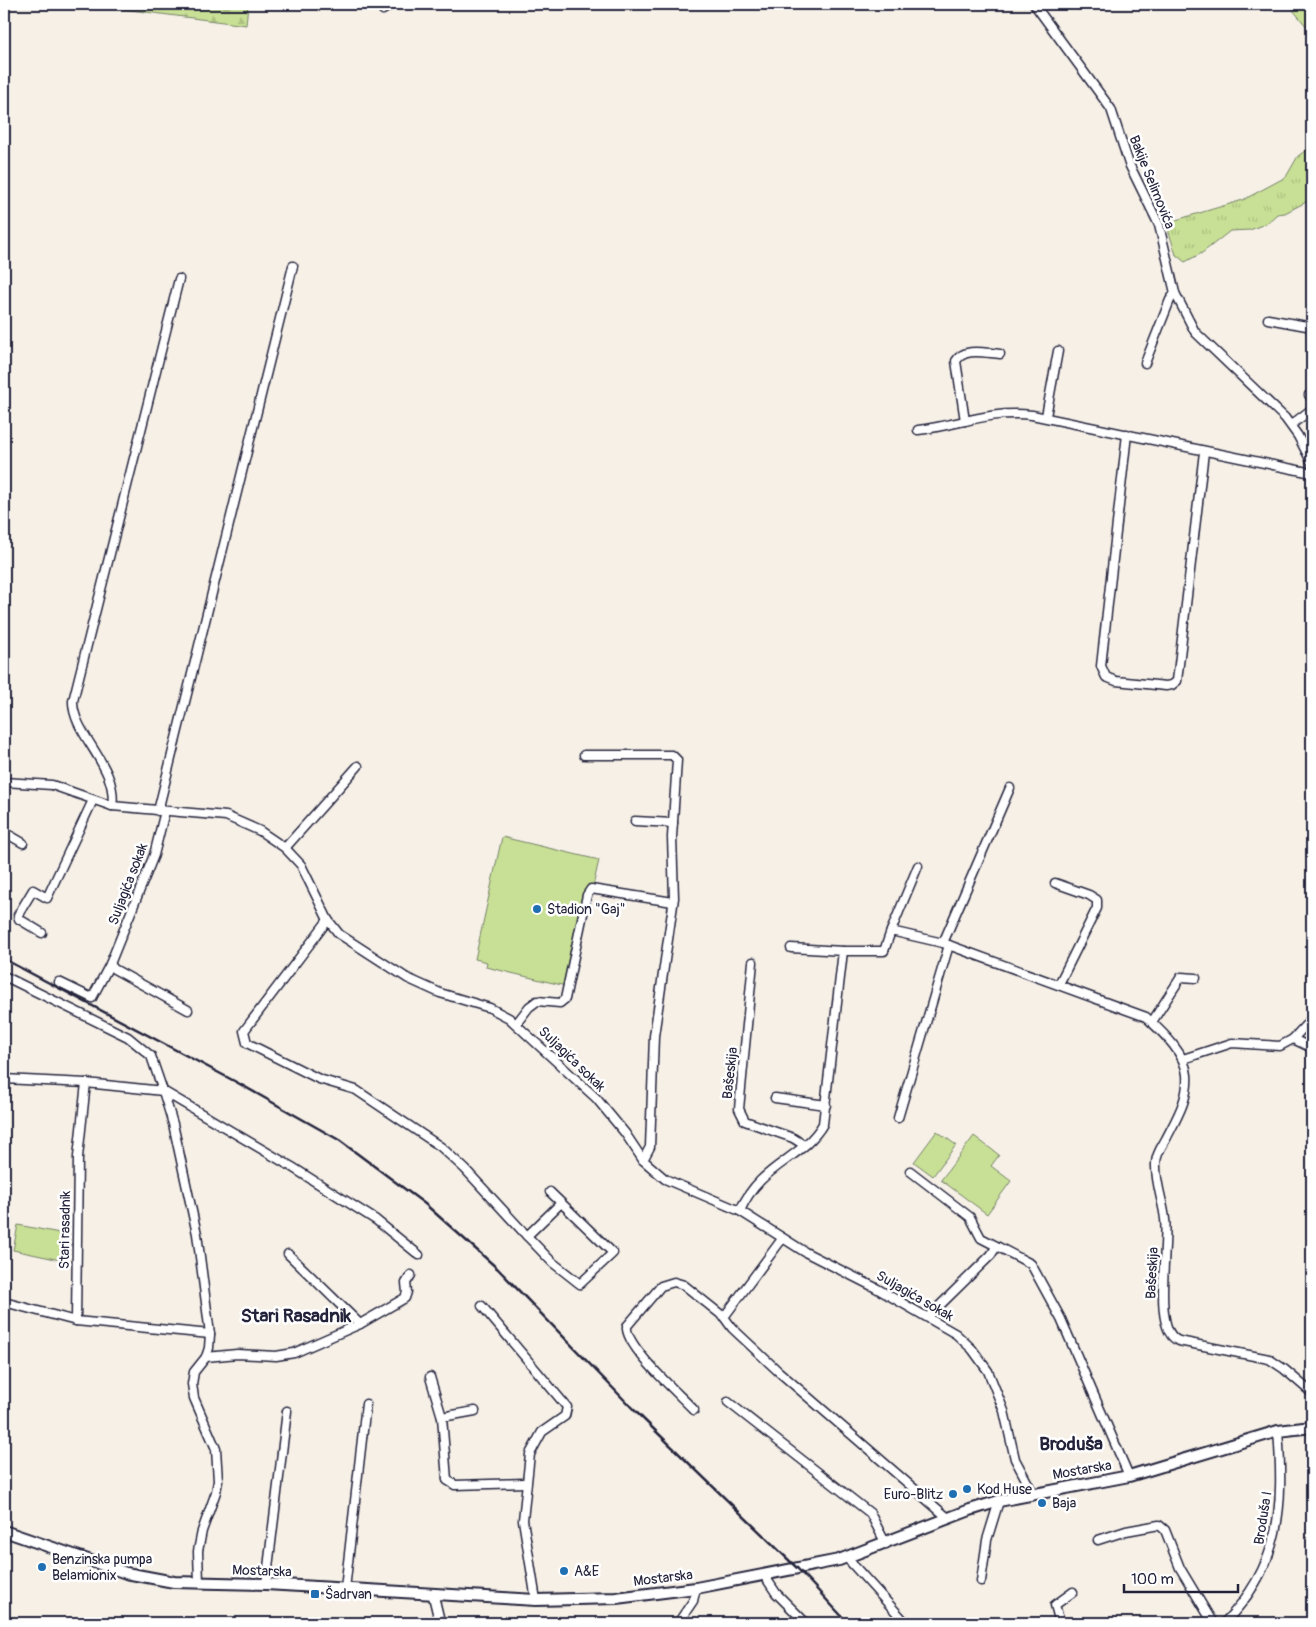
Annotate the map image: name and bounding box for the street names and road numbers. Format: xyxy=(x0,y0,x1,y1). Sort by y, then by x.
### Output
street label: Bakije Selimovića xyxy=(1126,133,1178,231)
street label: Suljagića sokak xyxy=(105,840,152,927)
street label: Suljagića sokak xyxy=(535,1023,609,1095)
street label: Bašeskija xyxy=(719,1046,741,1100)
street label: Stari rasadnik xyxy=(56,1191,74,1269)
street label: Bašeskija xyxy=(1142,1246,1162,1300)
street label: Suljagića sokak xyxy=(873,1267,957,1325)
street label: Mostarska xyxy=(1051,1456,1113,1484)
street label: Broduša I xyxy=(1250,1490,1276,1546)
street label: Mostarska xyxy=(232,1561,292,1581)
street label: Mostarska xyxy=(632,1566,694,1590)

